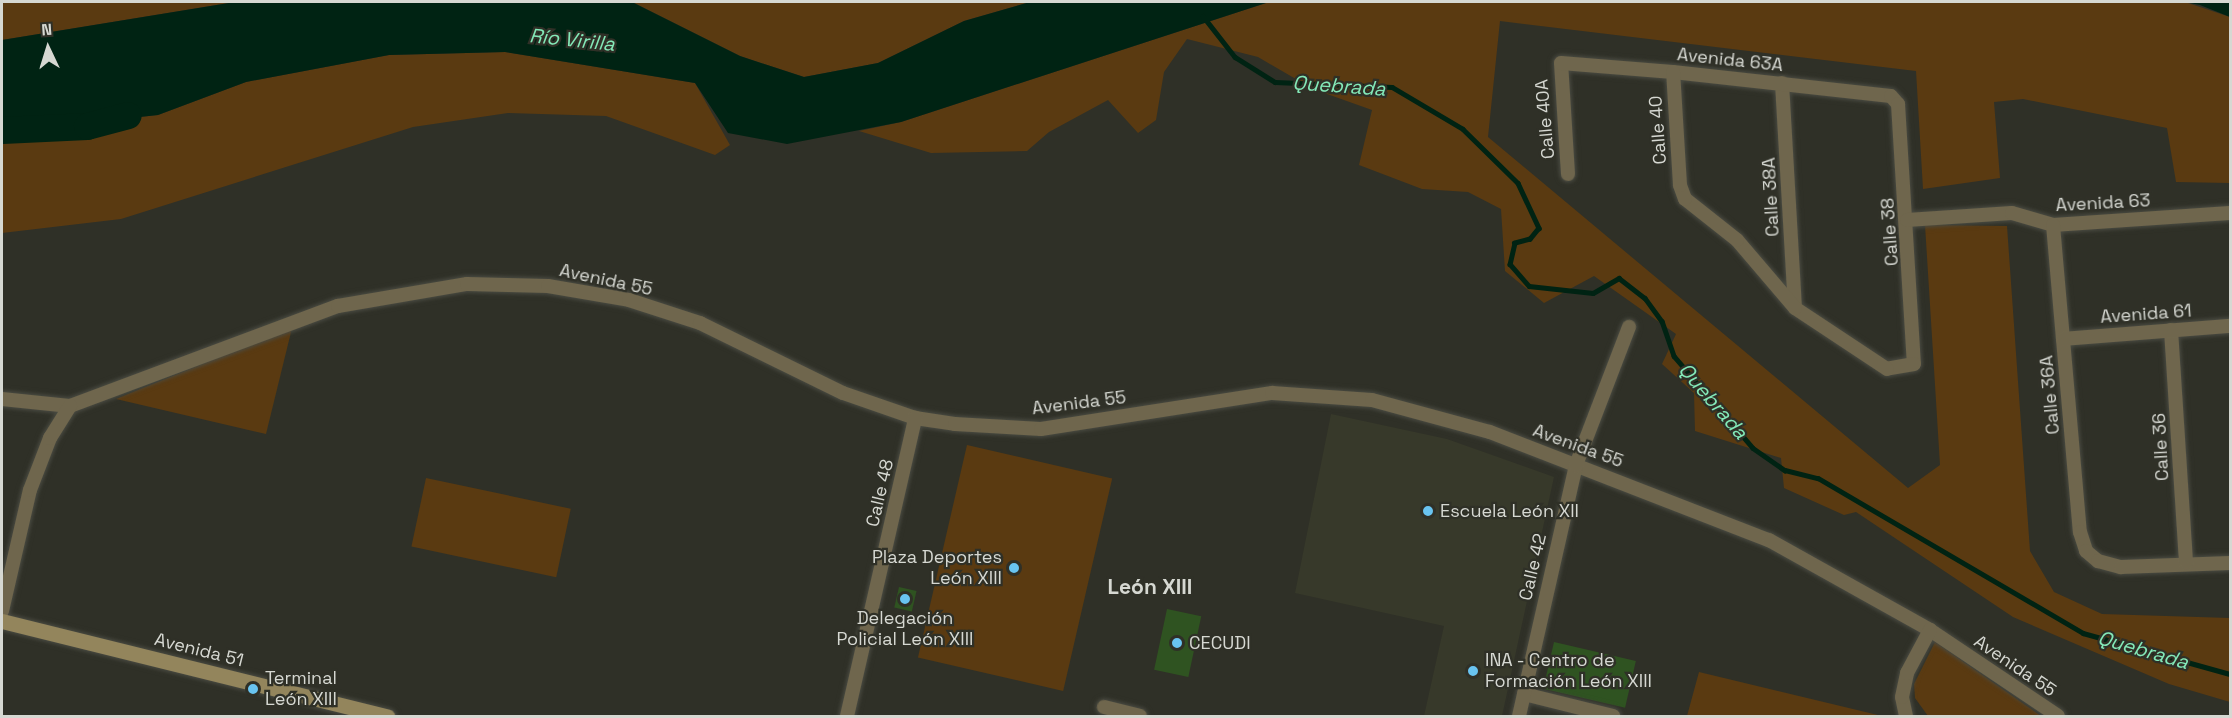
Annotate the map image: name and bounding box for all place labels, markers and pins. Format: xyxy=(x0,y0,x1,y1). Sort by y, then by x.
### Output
place label: Escuela León XII xyxy=(1440,500,1579,522)
marker: Escuela León XII xyxy=(1421,504,1435,518)
place label: Plaza Deportes León XIII xyxy=(872,547,1002,590)
marker: Plaza Deportes León XIII xyxy=(1007,561,1021,575)
marker: Delegación Policial León XIII xyxy=(898,592,912,606)
place label: Delegación Policial León XIII xyxy=(837,608,973,650)
place label: CECUDI xyxy=(1189,632,1251,654)
marker: CECUDI xyxy=(1170,636,1184,650)
place label: INA - Centro de Formación León XIII xyxy=(1485,650,1652,692)
marker: INA - Centro de Formación León XIII xyxy=(1466,664,1480,678)
place label: Terminal León XIII xyxy=(265,668,337,710)
marker: Terminal León XIII xyxy=(246,682,260,696)

